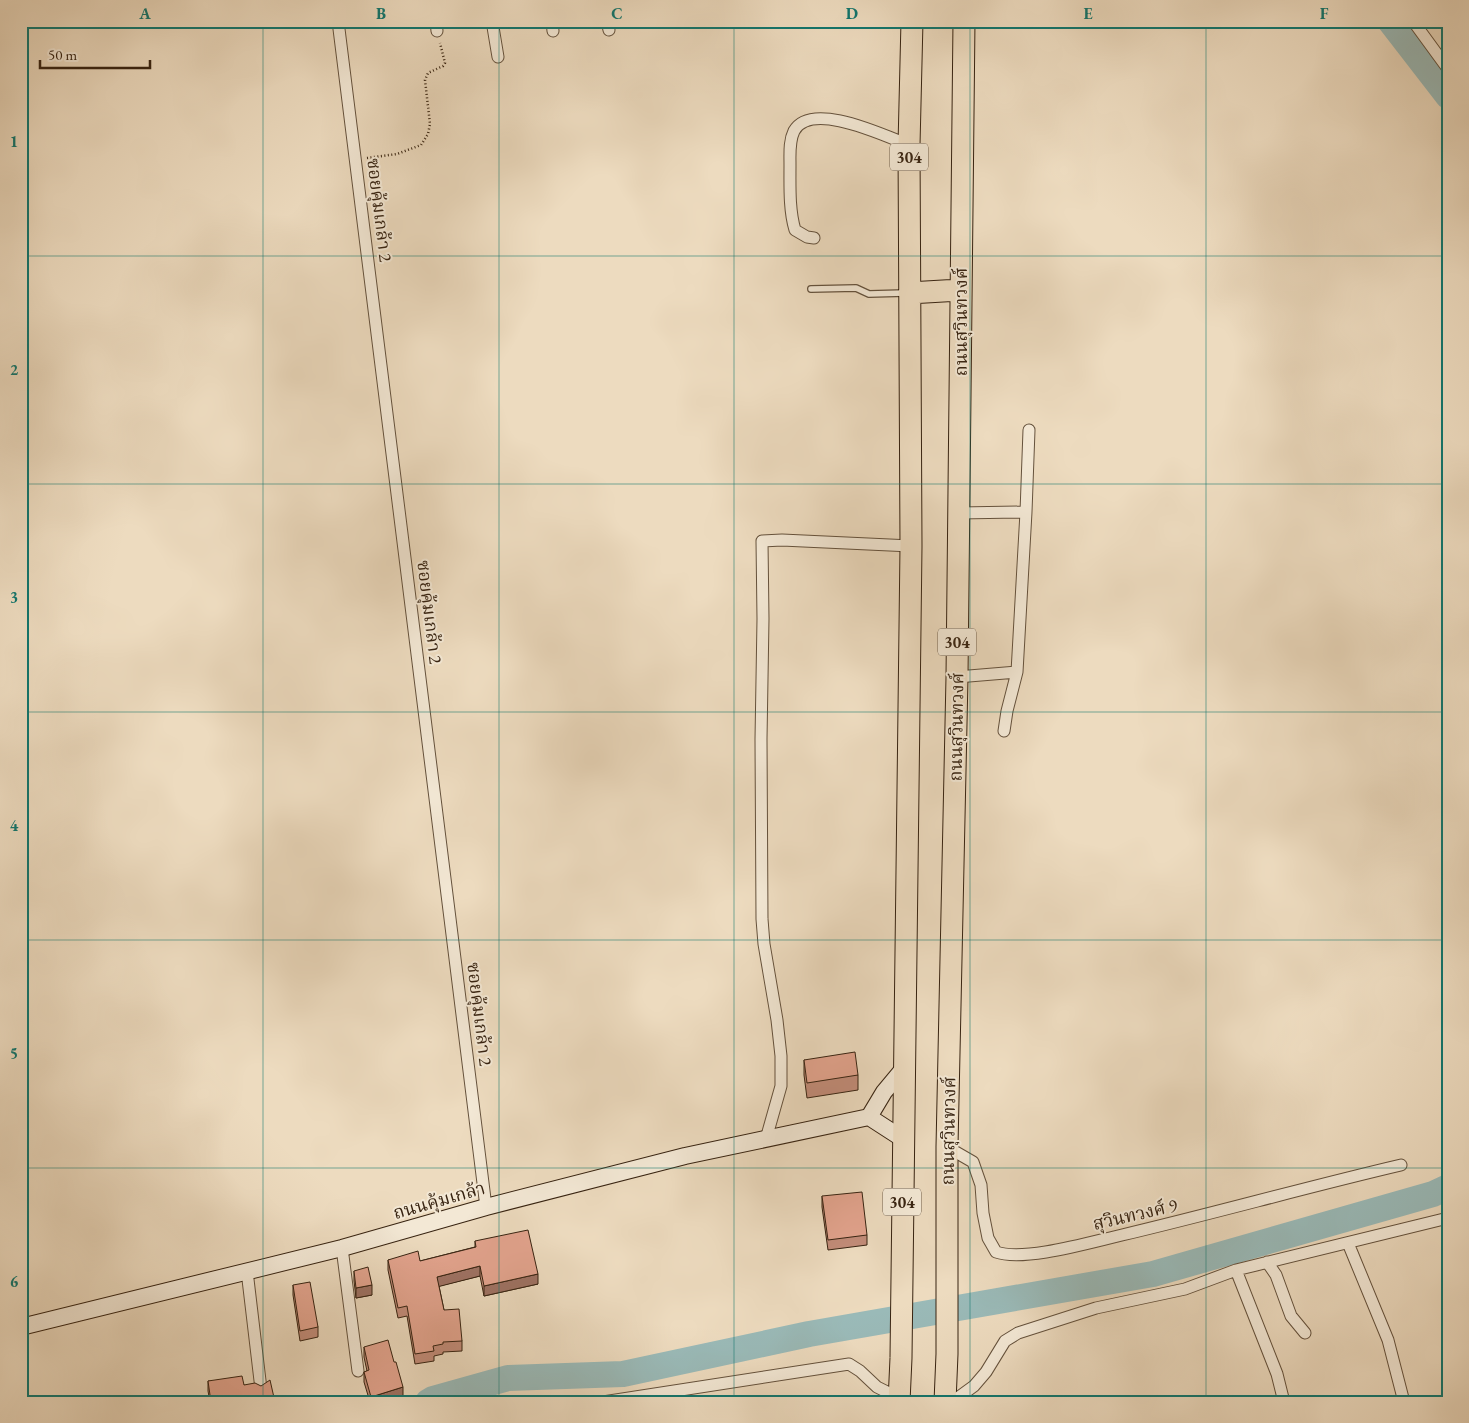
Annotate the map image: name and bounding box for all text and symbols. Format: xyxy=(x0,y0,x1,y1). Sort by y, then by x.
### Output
text: A xyxy=(138,3,151,24)
text: B xyxy=(376,3,386,24)
text: C xyxy=(611,3,623,24)
text: D xyxy=(846,3,858,24)
text: E xyxy=(1083,3,1093,24)
text: F xyxy=(1320,3,1329,24)
scale bar xyxy=(40,38,150,70)
text: 50 m xyxy=(48,45,77,64)
text: 1 xyxy=(10,131,18,152)
road number: 304 xyxy=(890,144,928,170)
street label: ซอยคุ้มเกล้า 2 xyxy=(361,157,398,264)
street label: ถนนสุวินทวงศ์ xyxy=(949,267,973,376)
text: 2 xyxy=(10,359,19,380)
street label: ซอยคุ้มเกล้า 2 xyxy=(411,559,448,666)
text: 3 xyxy=(10,587,18,608)
road number: 304 xyxy=(938,628,976,656)
street label: ถนนสุวินทวงศ์ xyxy=(944,672,969,782)
text: 4 xyxy=(10,815,19,836)
street label: ซอยคุ้มเกล้า 2 xyxy=(461,961,498,1068)
text: 5 xyxy=(10,1043,18,1064)
street label: ถนนสุวินทวงศ์ xyxy=(936,1076,961,1186)
street label: ถนนคุ้มเกล้า xyxy=(390,1176,488,1225)
road number: 304 xyxy=(883,1188,921,1216)
street label: สุวินทวงศ์ 9 xyxy=(1090,1193,1180,1236)
text: 6 xyxy=(10,1271,19,1292)

